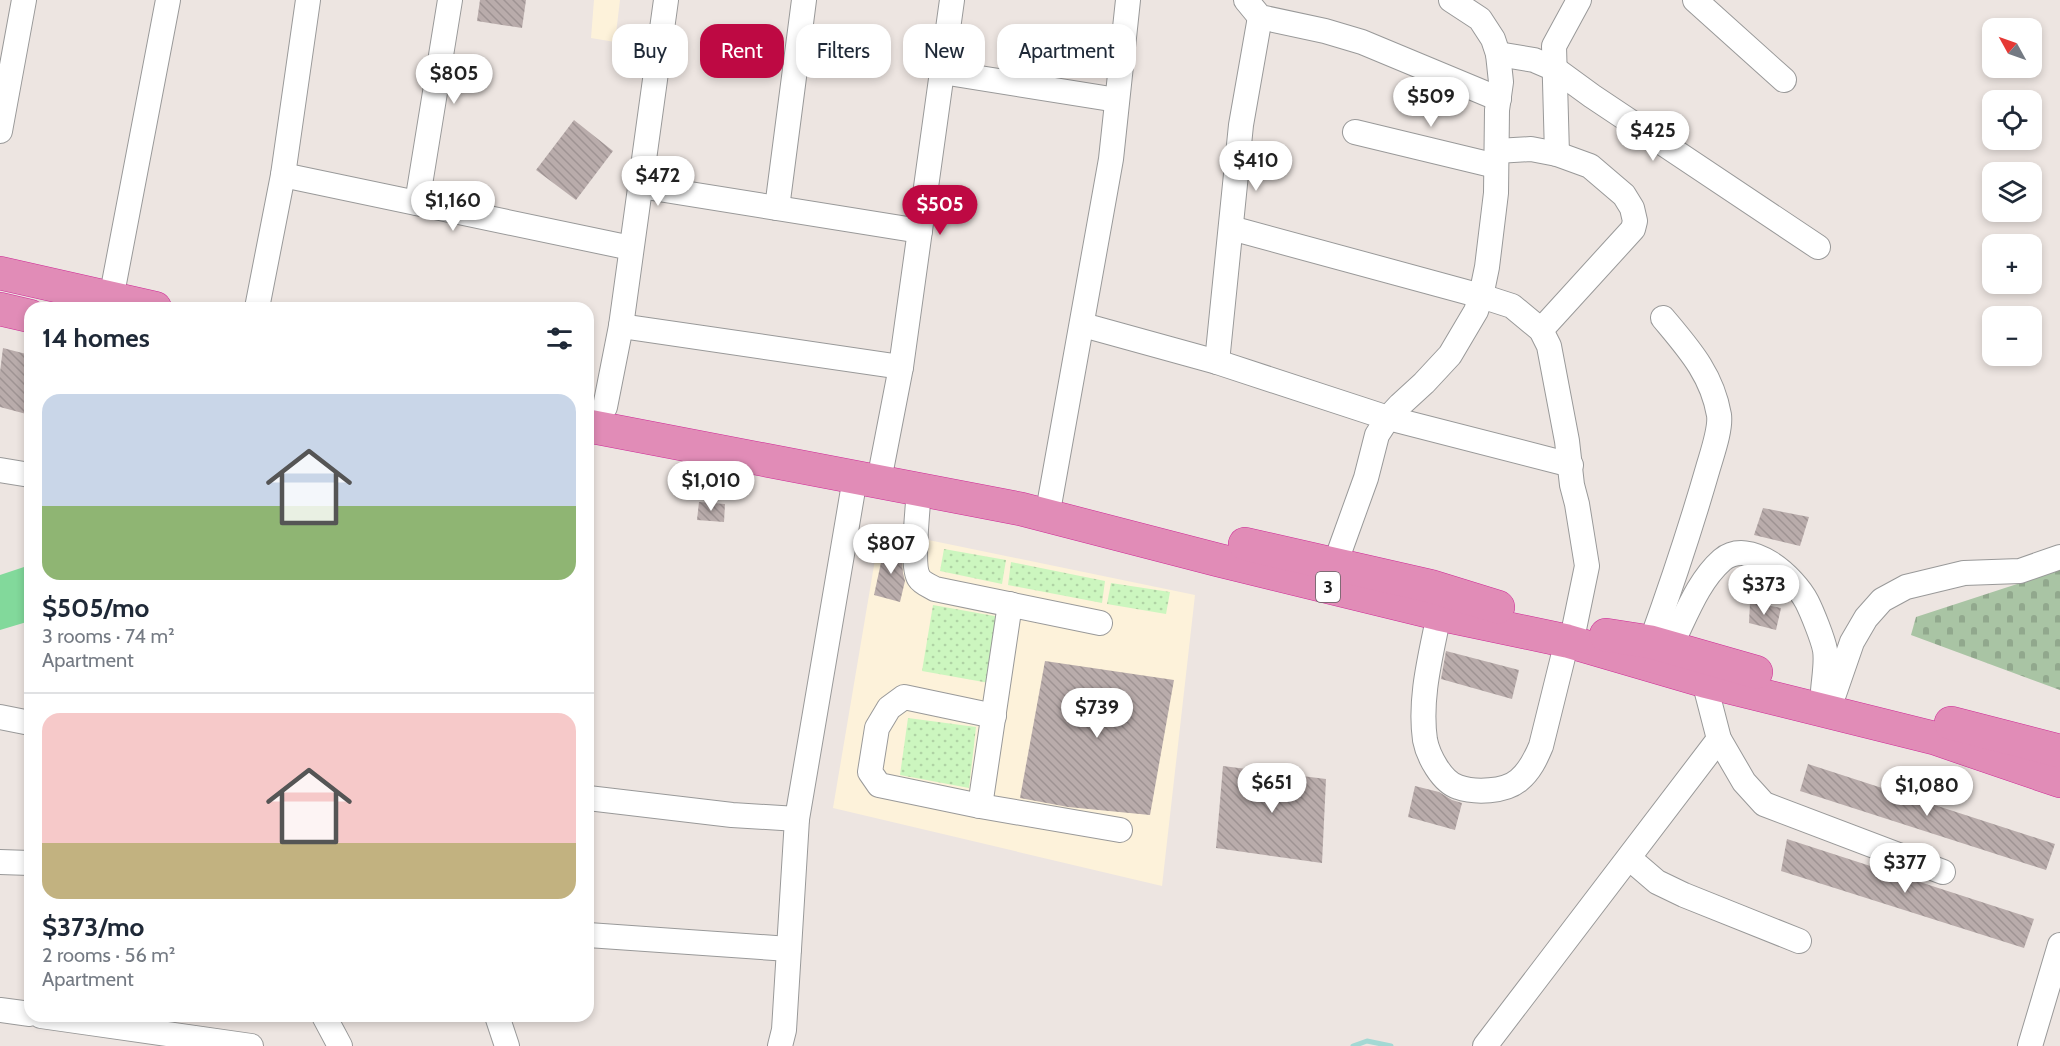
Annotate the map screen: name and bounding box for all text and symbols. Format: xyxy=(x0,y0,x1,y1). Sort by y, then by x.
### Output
north arrow xyxy=(1982,18,2042,78)
map controls xyxy=(1982,18,2042,366)
chip: Buy xyxy=(612,24,688,78)
chip: Rent xyxy=(700,24,784,78)
chip: Filters xyxy=(796,24,891,78)
chip: New xyxy=(903,24,985,78)
chip: Apartment xyxy=(997,24,1136,78)
pin: $805 xyxy=(418,54,490,105)
text: $805 xyxy=(430,61,478,85)
pin: $509 xyxy=(1395,77,1467,128)
text: $509 xyxy=(1407,84,1455,108)
button: locate xyxy=(1982,90,2042,150)
pin: $425 xyxy=(1617,111,1689,162)
text: $425 xyxy=(1630,118,1676,142)
pin: $410 xyxy=(1220,141,1292,192)
text: $410 xyxy=(1233,148,1279,172)
pin: $472 xyxy=(622,156,694,207)
button: layers xyxy=(1982,162,2042,222)
text: $472 xyxy=(636,163,680,187)
pin: $1,160 xyxy=(404,181,502,232)
pin: $505 xyxy=(904,185,976,236)
text: $1,160 xyxy=(425,188,481,212)
text: $505 xyxy=(916,192,964,216)
button: + xyxy=(1982,234,2042,294)
button: − xyxy=(1982,306,2042,366)
text: 14 homes xyxy=(42,322,150,354)
icon: filters xyxy=(543,322,576,355)
icon: home xyxy=(255,433,363,541)
pin: $1,010 xyxy=(662,461,760,512)
text: $1,010 xyxy=(681,468,741,492)
pin: $807 xyxy=(855,524,927,575)
text: $807 xyxy=(867,531,915,555)
pin: $373 xyxy=(1728,565,1800,616)
road number: 3 xyxy=(1316,572,1340,602)
text: $373 xyxy=(1742,572,1786,596)
text: $505/mo xyxy=(42,592,149,624)
text: 3 rooms · 74 m² xyxy=(42,624,175,648)
text: Apartment xyxy=(42,648,134,672)
pin: $739 xyxy=(1061,688,1133,739)
text: $739 xyxy=(1075,695,1119,719)
icon: home xyxy=(255,752,363,860)
pin: $651 xyxy=(1236,763,1308,814)
pin: $1,080 xyxy=(1878,766,1976,817)
text: $651 xyxy=(1252,770,1292,794)
text: $1,080 xyxy=(1895,773,1959,797)
pin: $377 xyxy=(1869,843,1941,894)
text: $377 xyxy=(1884,850,1926,874)
text: $373/mo xyxy=(42,911,144,943)
text: 2 rooms · 56 m² xyxy=(42,943,175,967)
text: Apartment xyxy=(42,967,134,991)

